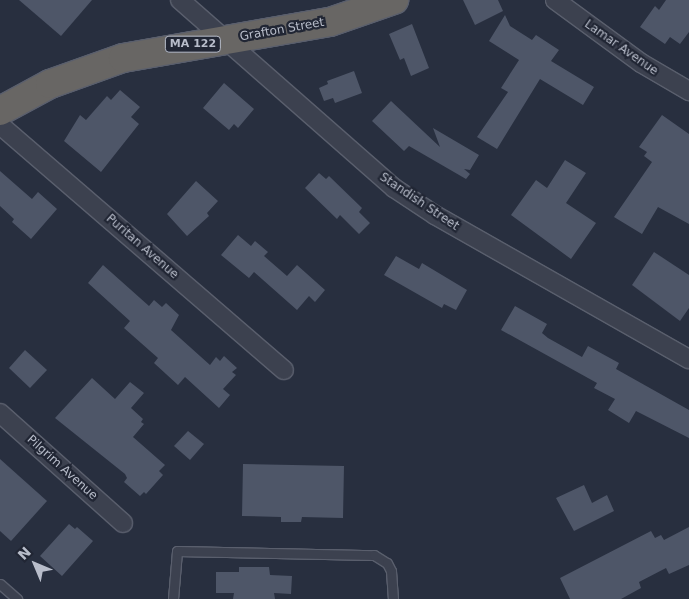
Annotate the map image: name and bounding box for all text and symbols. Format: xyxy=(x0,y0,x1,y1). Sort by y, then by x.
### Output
street label: Grafton Street xyxy=(239,15,325,45)
street label: Lamar Avenue xyxy=(581,17,661,79)
road number: MA 122 xyxy=(164,36,222,52)
street label: Standish Street xyxy=(377,170,461,234)
street label: Puritan Avenue xyxy=(103,212,181,282)
street label: Pilgrim Avenue xyxy=(24,433,100,503)
north arrow xyxy=(10,539,60,589)
text: N xyxy=(15,544,34,563)

